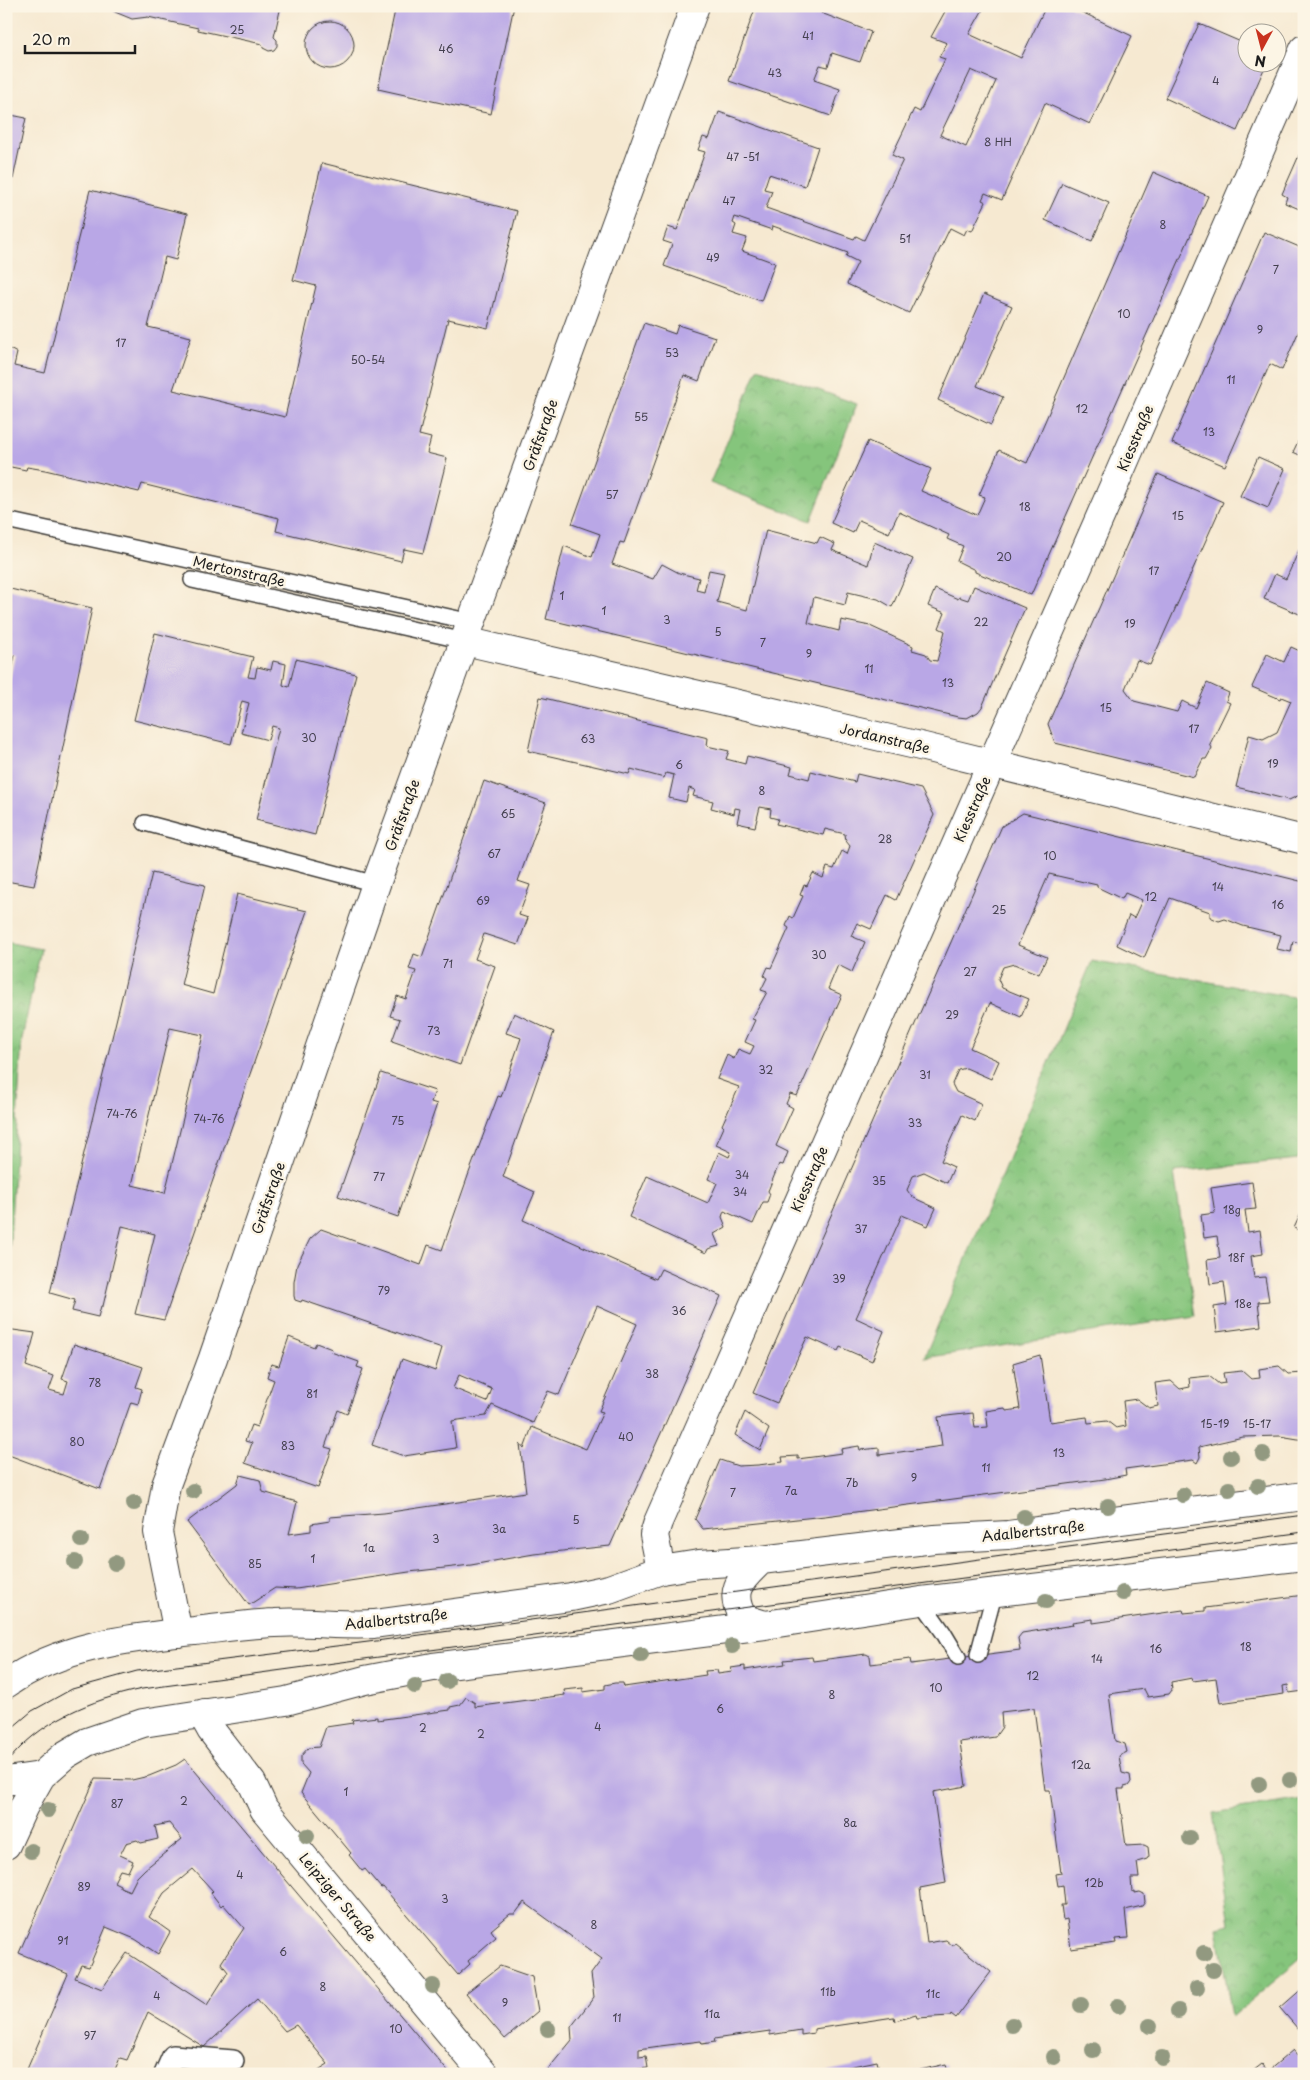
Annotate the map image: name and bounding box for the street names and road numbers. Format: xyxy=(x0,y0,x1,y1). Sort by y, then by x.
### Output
street label: Gräfstraße xyxy=(517,396,563,474)
street label: Kiesstraße xyxy=(1112,402,1158,474)
street label: Mertonstraße xyxy=(191,550,287,592)
street label: Jordanstraße xyxy=(838,717,932,759)
street label: Kiesstraße xyxy=(948,773,996,845)
street label: Gräfstraße xyxy=(379,776,425,854)
street label: Kiesstraße xyxy=(785,1143,833,1215)
street label: Gräfstraße xyxy=(246,1159,290,1237)
street label: Adalbertstraße xyxy=(981,1515,1085,1547)
street label: Adalbertstraße xyxy=(344,1603,448,1635)
street label: Leipziger Straße xyxy=(295,1848,381,1946)

